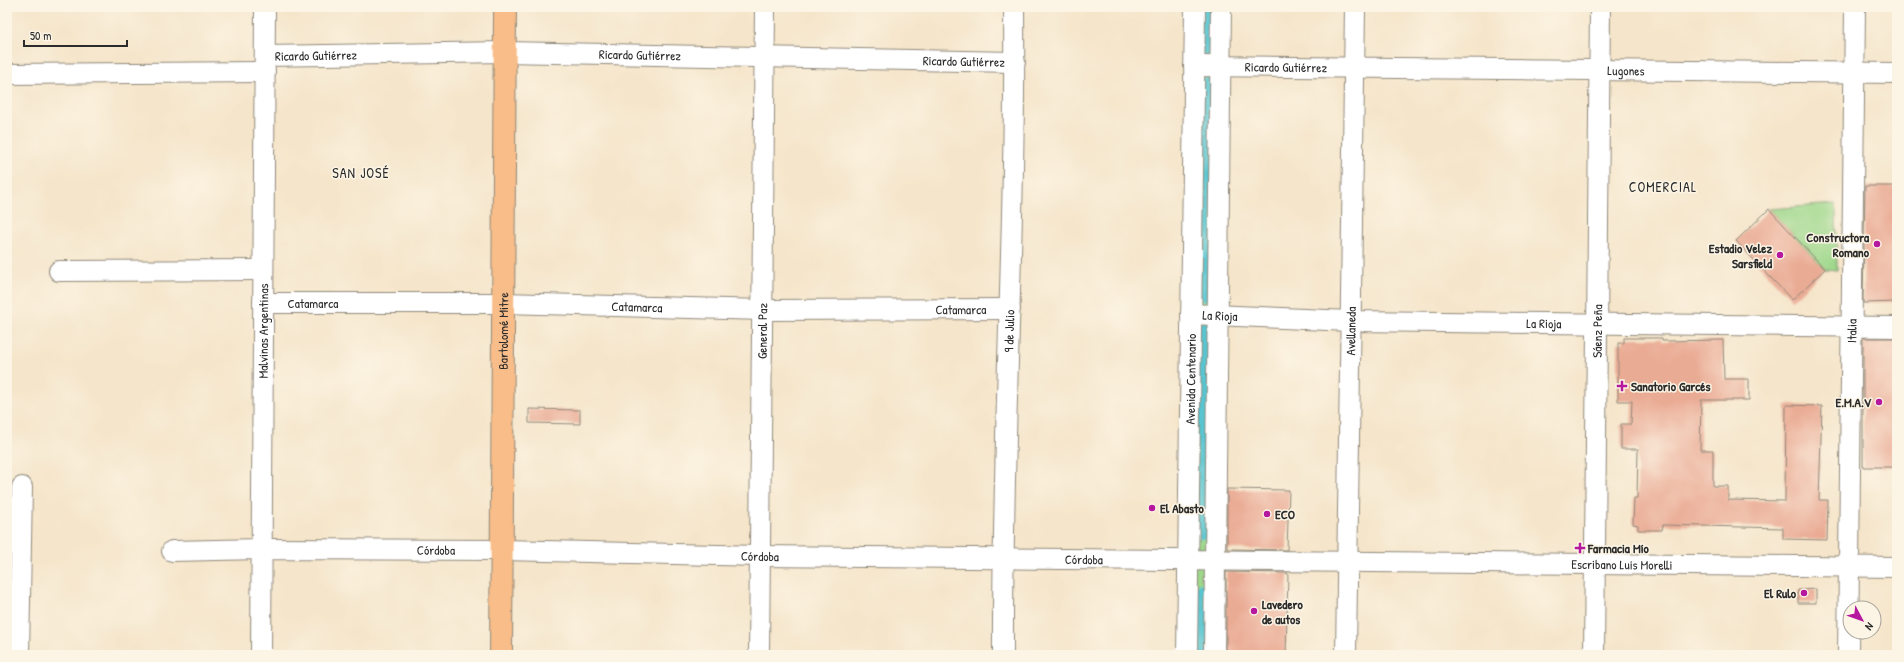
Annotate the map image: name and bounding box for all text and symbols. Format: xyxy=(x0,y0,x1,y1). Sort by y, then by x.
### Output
scale bar xyxy=(24,22,127,48)
text: 50 m xyxy=(30,27,51,44)
street label: Ricardo Gutiérrez xyxy=(275,45,358,65)
street label: Ricardo Gutiérrez xyxy=(599,45,682,64)
street label: Ricardo Gutiérrez xyxy=(923,51,1006,71)
street label: Ricardo Gutiérrez xyxy=(1245,58,1328,76)
street label: Lugones xyxy=(1607,61,1645,79)
district label: SAN JOSÉ xyxy=(332,163,390,182)
district label: COMERCIAL xyxy=(1629,177,1697,196)
place label: Constructora Romano xyxy=(1806,228,1870,261)
place label: Estadio Velez Sarsfield xyxy=(1709,239,1773,272)
marker: Constructora Romano xyxy=(1872,239,1882,249)
marker: Estadio Velez Sarsfield xyxy=(1775,250,1785,260)
street label: Malvinas Argentinas xyxy=(254,283,272,379)
street label: Bartolomé Mitre xyxy=(494,292,512,370)
street label: Catamarca xyxy=(288,294,338,312)
street label: Catamarca xyxy=(611,297,663,316)
street label: Catamarca xyxy=(935,300,986,318)
street label: General Paz xyxy=(753,302,771,359)
street label: Sáenz Peña xyxy=(1588,304,1606,358)
street label: La Rioja xyxy=(1202,306,1238,325)
street label: Avellaneda xyxy=(1341,307,1360,356)
street label: 9 de Julio xyxy=(999,309,1018,353)
street label: La Rioja xyxy=(1526,314,1562,332)
street label: Italia xyxy=(1842,319,1861,343)
street label: Avenida Centenario xyxy=(1181,334,1200,425)
place label: Sanatorio Garcés xyxy=(1631,377,1710,395)
marker: Sanatorio Garcés xyxy=(1616,380,1628,392)
place label: E.M.A.V xyxy=(1836,393,1872,411)
marker: E.M.A.V xyxy=(1874,397,1884,407)
place label: El Abasto xyxy=(1160,499,1204,517)
marker: El Abasto xyxy=(1147,503,1157,513)
place label: ECO xyxy=(1275,505,1296,523)
marker: ECO xyxy=(1262,509,1272,519)
place label: Farmacia Mío xyxy=(1587,539,1650,557)
street label: Córdoba xyxy=(417,541,455,559)
marker: Farmacia Mío xyxy=(1575,543,1585,553)
street label: Córdoba xyxy=(741,547,779,565)
street label: Córdoba xyxy=(1065,550,1103,568)
street label: Escribano Luis Morelli xyxy=(1571,555,1672,574)
place label: El Rulo xyxy=(1764,584,1797,602)
marker: El Rulo xyxy=(1799,588,1809,598)
place label: Lavedero de autos xyxy=(1262,595,1304,628)
north arrow xyxy=(1842,600,1882,640)
marker: Lavedero de autos xyxy=(1249,606,1259,616)
text: N xyxy=(1862,620,1877,633)

